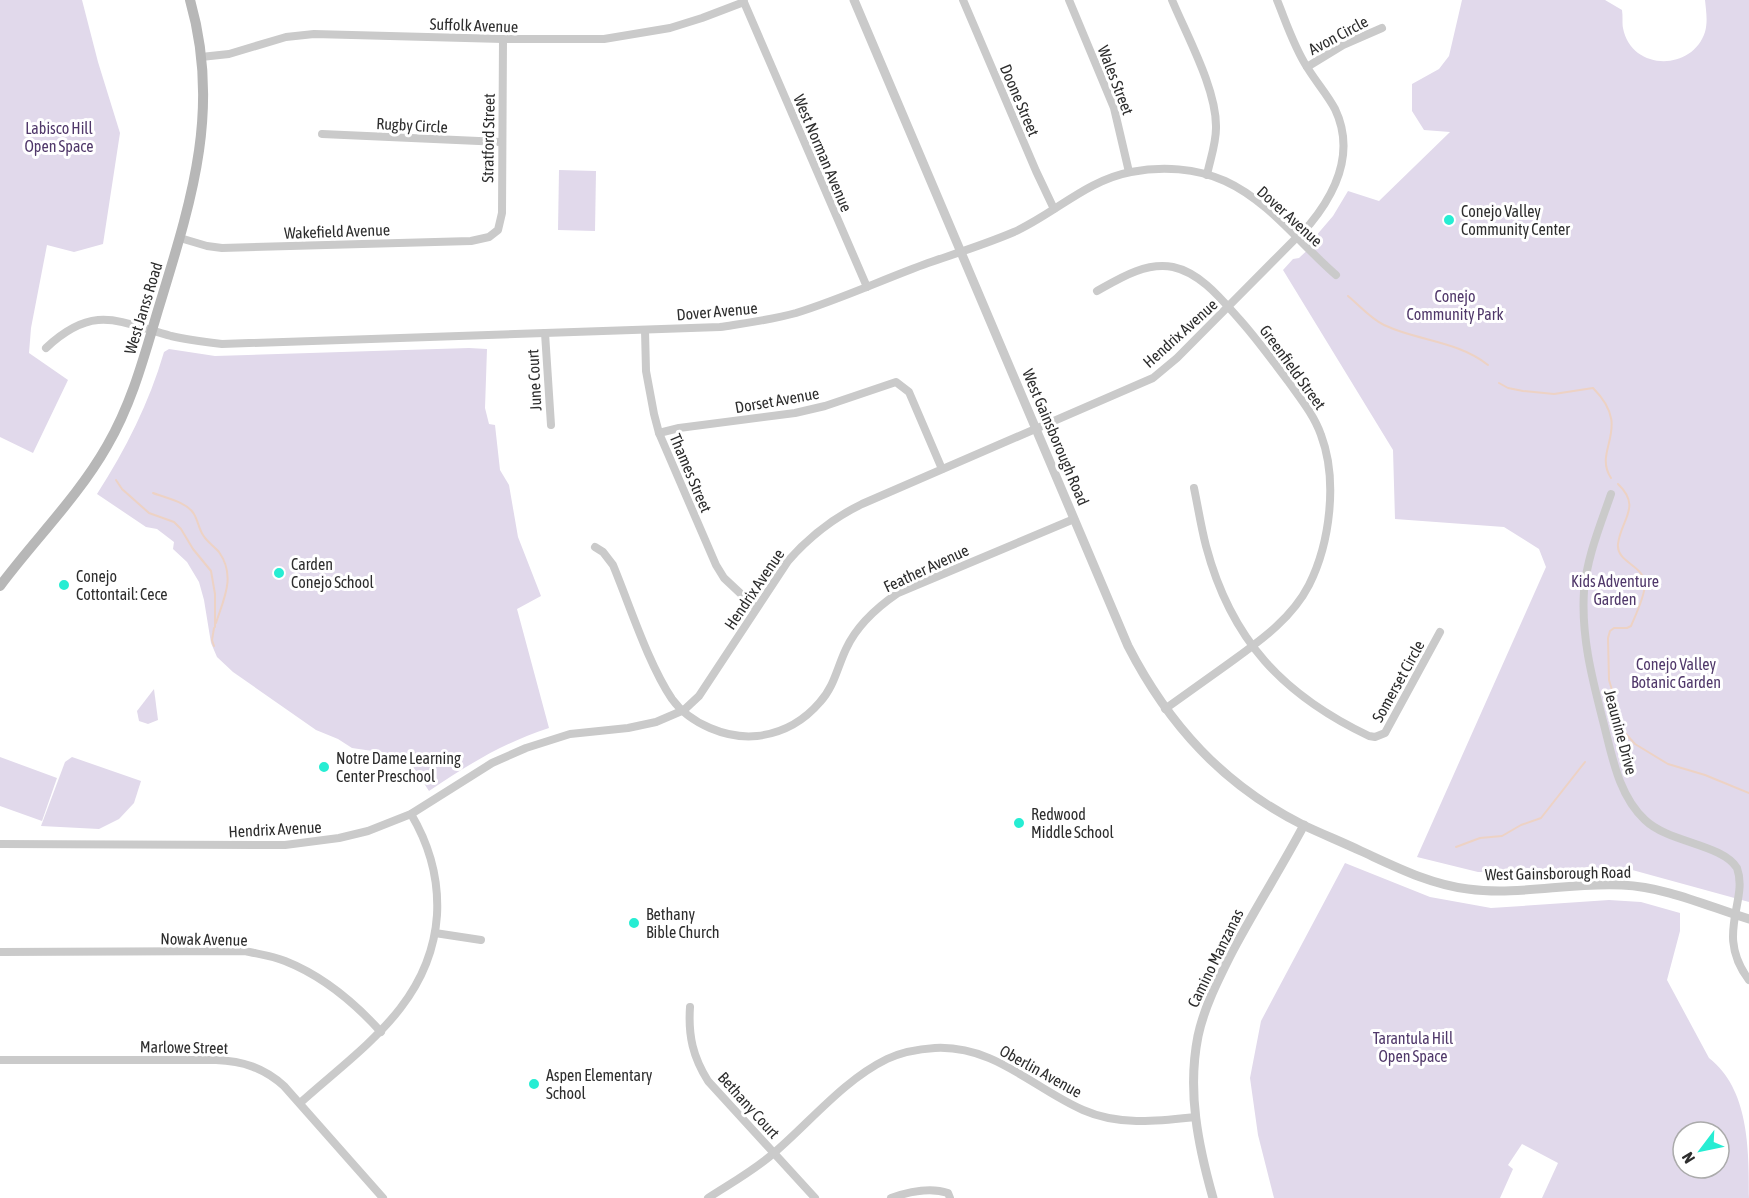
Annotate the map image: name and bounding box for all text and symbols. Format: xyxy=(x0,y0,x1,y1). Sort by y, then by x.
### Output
street label: Avon Circle xyxy=(1305,12,1371,58)
street label: Suffolk Avenue xyxy=(430,14,518,36)
street label: Wales Street xyxy=(1095,43,1138,118)
street label: Doone Street xyxy=(997,61,1043,139)
street label: West Norman Avenue xyxy=(790,92,856,214)
street label: Stratford Street xyxy=(478,93,498,183)
street label: Rugby Circle xyxy=(376,114,448,137)
park label: Labisco Hill Open Space xyxy=(24,119,94,156)
street label: Dover Avenue xyxy=(1254,182,1326,250)
place label: Conejo Valley Community Center xyxy=(1461,202,1570,239)
marker: Conejo Valley Community Center xyxy=(1442,213,1456,227)
street label: Wakefield Avenue xyxy=(284,220,390,242)
street label: West Janss Road xyxy=(120,260,166,356)
park label: Conejo Community Park xyxy=(1406,287,1504,324)
street label: Hendrix Avenue xyxy=(1139,295,1221,371)
street label: Dover Avenue xyxy=(676,298,758,324)
street label: Greenfield Street xyxy=(1256,321,1330,413)
street label: June Court xyxy=(523,348,545,411)
street label: West Gainsborough Road xyxy=(1018,366,1093,508)
street label: Dorset Avenue xyxy=(733,384,821,416)
street label: Thames Street xyxy=(666,431,716,515)
street label: Feather Avenue xyxy=(881,540,971,596)
street label: Hendrix Avenue xyxy=(720,545,788,633)
place label: Carden Conejo School xyxy=(291,555,375,592)
marker: Carden Conejo School xyxy=(272,566,286,580)
place label: Conejo Cottontail: Cece xyxy=(76,567,168,603)
park label: Kids Adventure Garden xyxy=(1571,572,1659,608)
marker: Conejo Cottontail: Cece xyxy=(57,578,71,592)
street label: Somerset Circle xyxy=(1368,637,1428,725)
park label: Conejo Valley Botanic Garden xyxy=(1631,655,1721,691)
street label: Jeaunine Drive xyxy=(1601,688,1641,776)
place label: Notre Dame Learning Center Preschool xyxy=(336,749,461,785)
marker: Notre Dame Learning Center Preschool xyxy=(317,760,331,774)
place label: Redwood Middle School xyxy=(1031,805,1115,841)
marker: Redwood Middle School xyxy=(1012,816,1026,830)
street label: Hendrix Avenue xyxy=(228,818,322,840)
street label: West Gainsborough Road xyxy=(1485,863,1631,884)
place label: Bethany Bible Church xyxy=(646,905,719,941)
street label: Camino Manzanas xyxy=(1183,906,1247,1010)
marker: Bethany Bible Church xyxy=(627,916,641,930)
street label: Nowak Avenue xyxy=(160,929,248,949)
park label: Tarantula Hill Open Space xyxy=(1373,1029,1454,1066)
street label: Marlowe Street xyxy=(140,1037,229,1057)
street label: Oberlin Avenue xyxy=(997,1041,1085,1101)
place label: Aspen Elementary School xyxy=(546,1066,653,1102)
street label: Bethany Court xyxy=(714,1068,784,1143)
marker: Aspen Elementary School xyxy=(527,1077,541,1091)
north arrow xyxy=(1671,1120,1731,1180)
text: N xyxy=(1678,1149,1698,1167)

